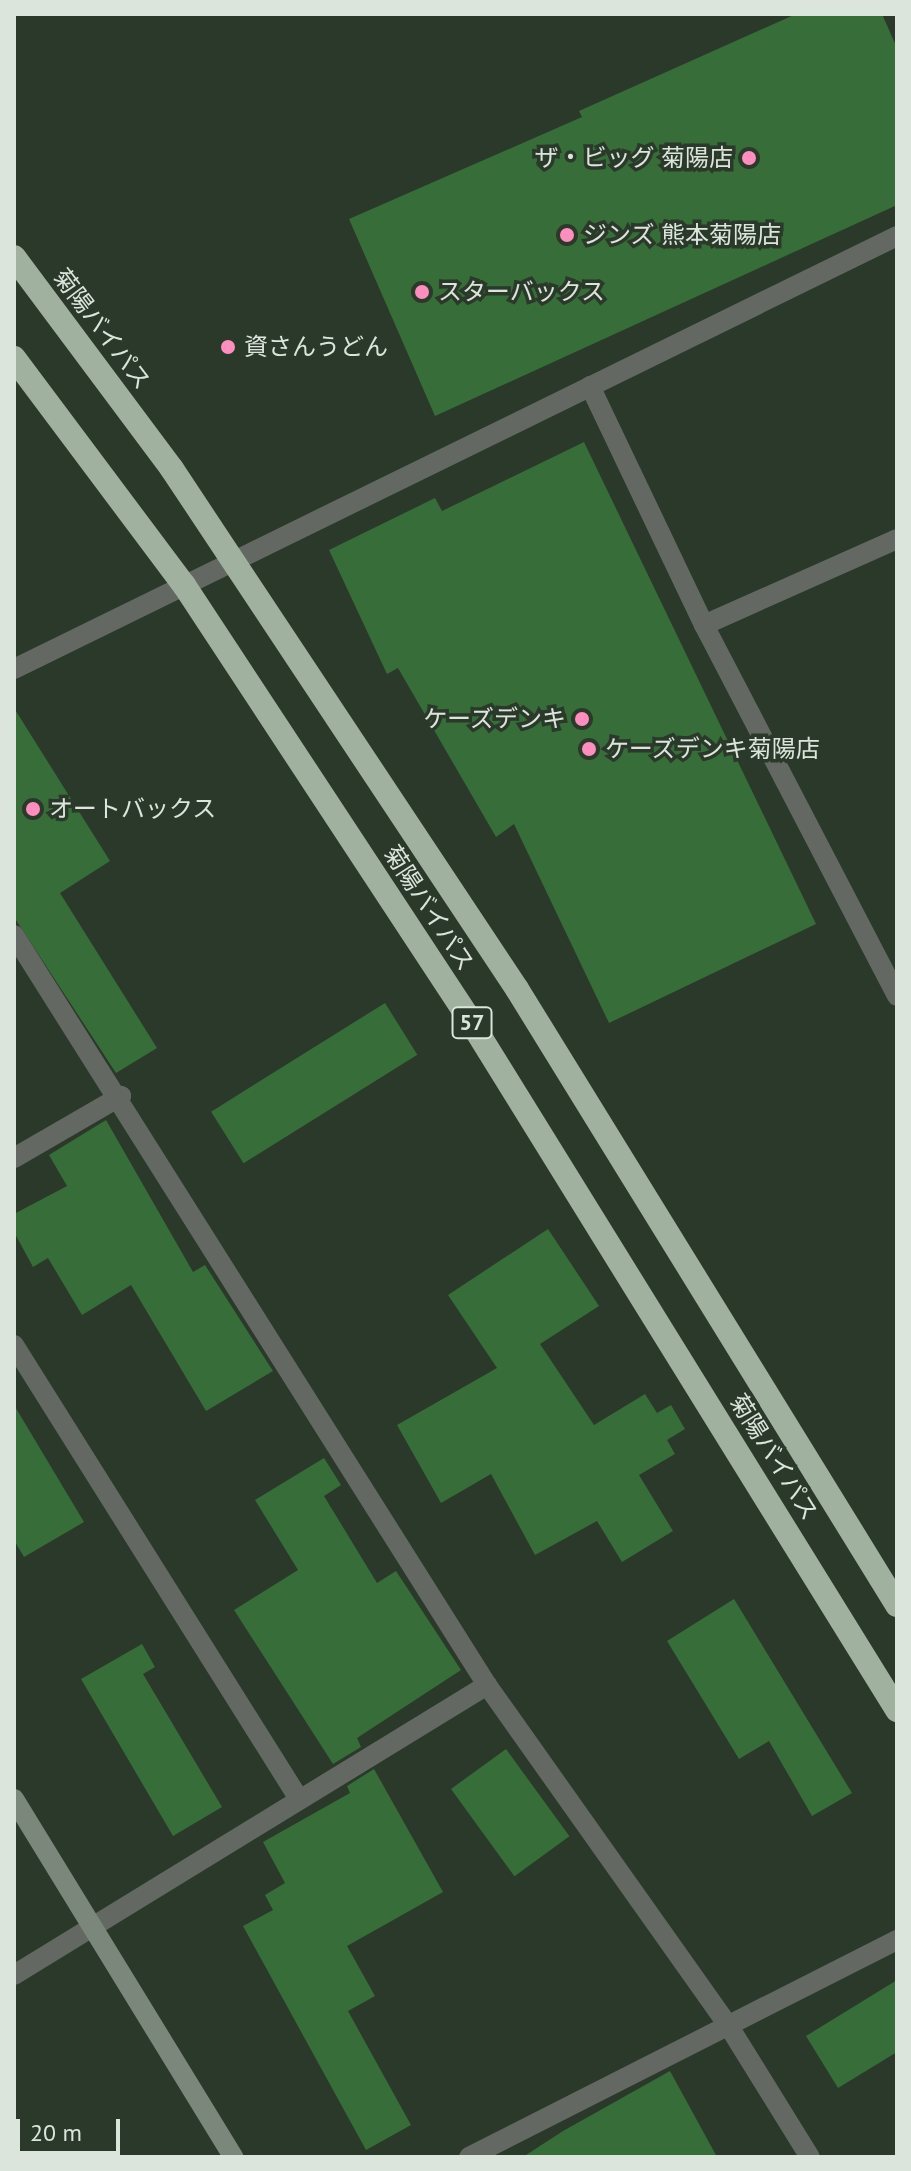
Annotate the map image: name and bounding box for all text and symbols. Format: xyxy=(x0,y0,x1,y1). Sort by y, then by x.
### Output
place label: ザ・ビッグ 菊陽店 xyxy=(535,144,733,172)
marker: ザ・ビッグ 菊陽店 xyxy=(740,149,758,167)
place label: ジンズ 熊本菊陽店 xyxy=(583,221,781,249)
marker: ジンズ 熊本菊陽店 xyxy=(558,226,576,244)
street label: 菊陽バイパス xyxy=(47,263,157,395)
place label: スターバックス xyxy=(438,278,606,306)
marker: スターバックス xyxy=(413,283,431,301)
place label: 資さんうどん xyxy=(244,333,388,361)
marker: 資さんうどん xyxy=(219,338,237,356)
place label: ケーズデンキ xyxy=(422,705,566,733)
marker: ケーズデンキ xyxy=(573,710,591,728)
place label: ケーズデンキ菊陽店 xyxy=(605,735,821,763)
marker: ケーズデンキ菊陽店 xyxy=(580,740,598,758)
place label: オートバックス xyxy=(49,795,217,823)
marker: オートバックス xyxy=(24,800,42,818)
street label: 菊陽バイパス xyxy=(378,840,480,976)
road number: 57 xyxy=(450,1005,494,1041)
street label: 菊陽バイパス xyxy=(724,1388,824,1526)
scale bar xyxy=(20,2103,124,2153)
text: 20 m xyxy=(30,2117,82,2148)

